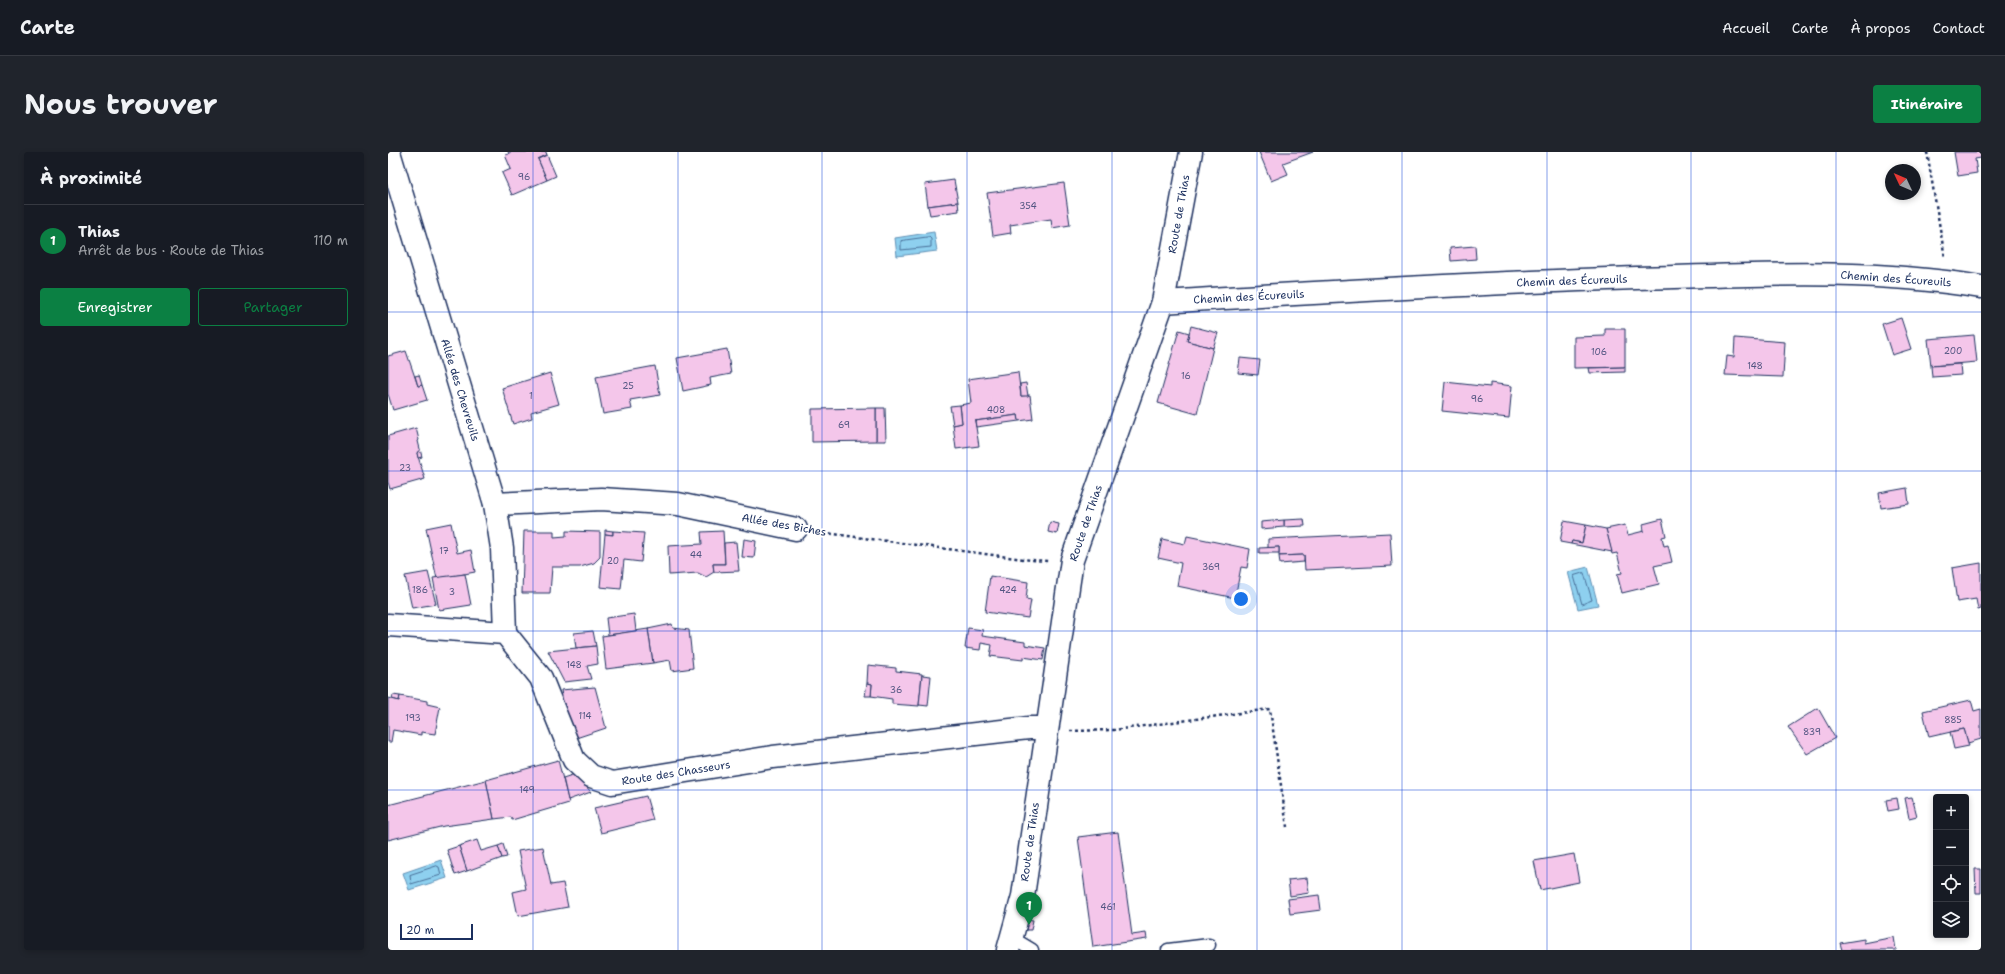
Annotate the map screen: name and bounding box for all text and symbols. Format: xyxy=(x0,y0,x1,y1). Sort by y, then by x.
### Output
text: Carte xyxy=(20,15,75,40)
text: Accueil xyxy=(1722,19,1770,37)
text: Carte xyxy=(1792,19,1828,37)
text: À propos xyxy=(1850,19,1911,37)
text: Contact xyxy=(1933,19,1985,37)
text: Nous trouver xyxy=(24,85,218,123)
button: Itinéraire xyxy=(1873,85,1981,123)
north arrow xyxy=(1885,164,1921,200)
text: À proximité xyxy=(40,167,142,189)
house number: 96 xyxy=(518,171,530,183)
street label: Route de Thias xyxy=(1165,173,1193,255)
house number: 354 xyxy=(1019,200,1037,212)
text: Thias xyxy=(78,222,120,242)
text: 1 xyxy=(50,232,56,249)
text: 110 m xyxy=(313,232,348,249)
text: Arrêt de bus · Route de Thias xyxy=(78,242,264,259)
street label: Chemin des Écureuils xyxy=(1840,267,1952,290)
street label: Chemin des Écureuils xyxy=(1516,271,1628,290)
street label: Chemin des Écureuils xyxy=(1193,286,1305,307)
button: Enregistrer xyxy=(40,288,190,326)
button: Partager xyxy=(198,288,348,326)
street label: Allée des Chevreuils xyxy=(437,337,483,443)
house number: 200 xyxy=(1944,345,1962,357)
house number: 106 xyxy=(1591,346,1607,358)
house number: 148 xyxy=(1747,360,1763,372)
house number: 16 xyxy=(1181,370,1191,382)
house number: 25 xyxy=(622,380,634,392)
house number: 1 xyxy=(529,390,533,402)
house number: 96 xyxy=(1471,393,1483,405)
house number: 408 xyxy=(987,404,1005,416)
house number: 69 xyxy=(838,419,850,431)
house number: 23 xyxy=(399,462,411,474)
street label: Route de Thias xyxy=(1066,483,1106,563)
street label: Allée des Biches xyxy=(740,510,828,540)
house number: 17 xyxy=(439,545,449,557)
house number: 44 xyxy=(690,549,702,561)
house number: 20 xyxy=(607,555,619,567)
house number: 369 xyxy=(1202,561,1220,573)
house number: 186 xyxy=(412,584,428,596)
house number: 424 xyxy=(999,584,1017,596)
house number: 3 xyxy=(449,586,455,598)
your location xyxy=(1231,589,1251,609)
house number: 148 xyxy=(566,659,582,671)
house number: 36 xyxy=(890,684,902,696)
house number: 114 xyxy=(578,710,592,722)
house number: 193 xyxy=(405,712,421,724)
house number: 885 xyxy=(1944,714,1962,726)
house number: 839 xyxy=(1803,726,1821,738)
street label: Route des Chasseurs xyxy=(620,757,732,789)
house number: 149 xyxy=(519,784,535,796)
map controls xyxy=(1933,794,1969,938)
button: + xyxy=(1933,794,1969,830)
street label: Route de Thias xyxy=(1017,801,1043,883)
button: − xyxy=(1933,830,1969,866)
button: locate xyxy=(1933,866,1969,902)
pin: 1 xyxy=(1016,892,1042,925)
house number: 461 xyxy=(1100,901,1116,913)
button: layers xyxy=(1933,902,1969,938)
scale bar xyxy=(400,922,473,941)
text: 20 m xyxy=(406,923,434,938)

